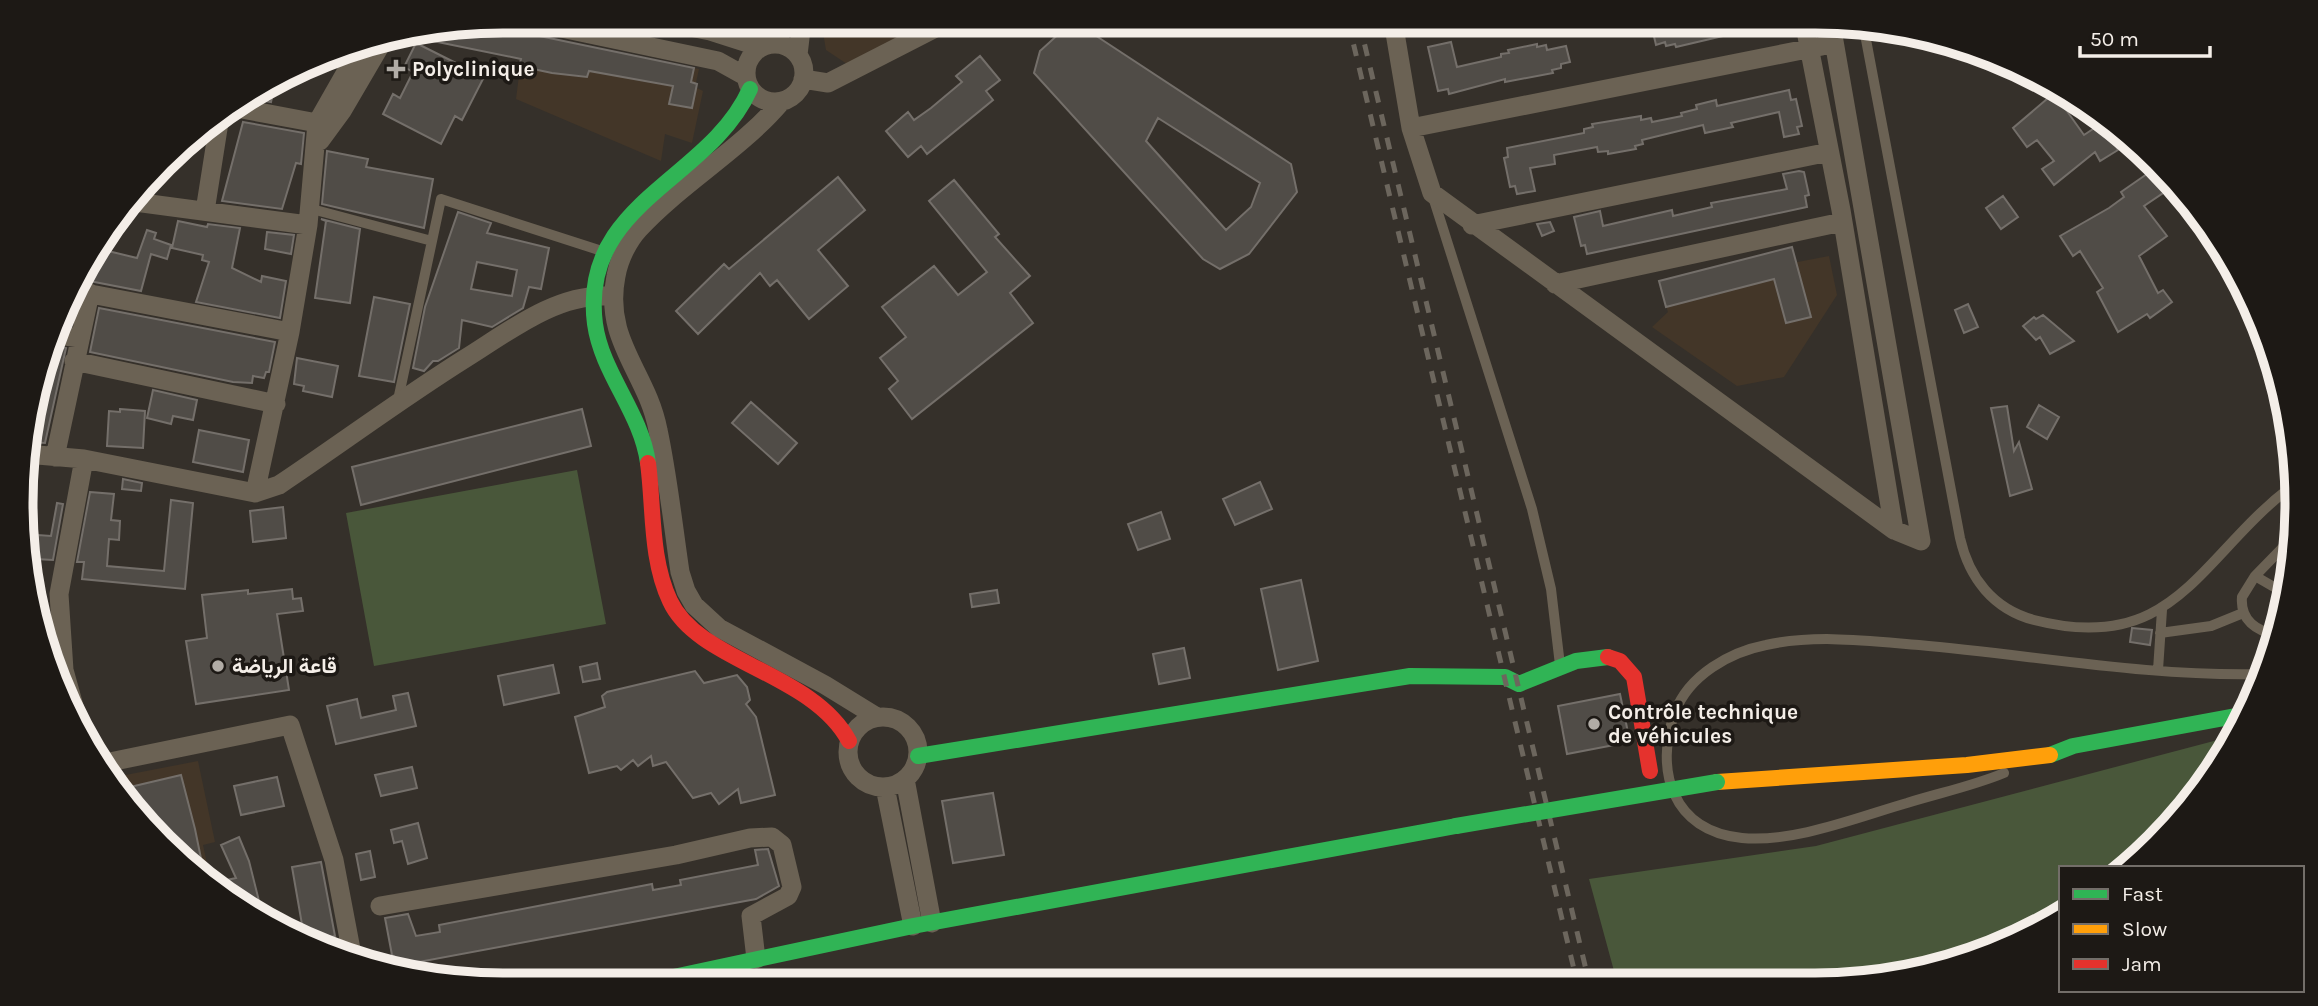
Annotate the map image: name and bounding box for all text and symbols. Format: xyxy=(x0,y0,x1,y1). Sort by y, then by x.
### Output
scale bar xyxy=(2080,14,2210,58)
text: 50 m xyxy=(2090,27,2139,51)
place label: Polyclinique xyxy=(412,57,535,82)
marker: Polyclinique xyxy=(386,59,406,79)
place label: قاعة الرياضة xyxy=(232,654,337,679)
marker: قاعة الرياضة xyxy=(210,658,226,674)
place label: Contrôle technique de véhicules xyxy=(1608,700,1798,748)
marker: Contrôle technique de véhicules xyxy=(1586,716,1602,732)
legend xyxy=(2059,866,2304,992)
text: Fast xyxy=(2122,882,2163,906)
text: Slow xyxy=(2122,917,2167,941)
text: Jam xyxy=(2122,952,2162,976)

